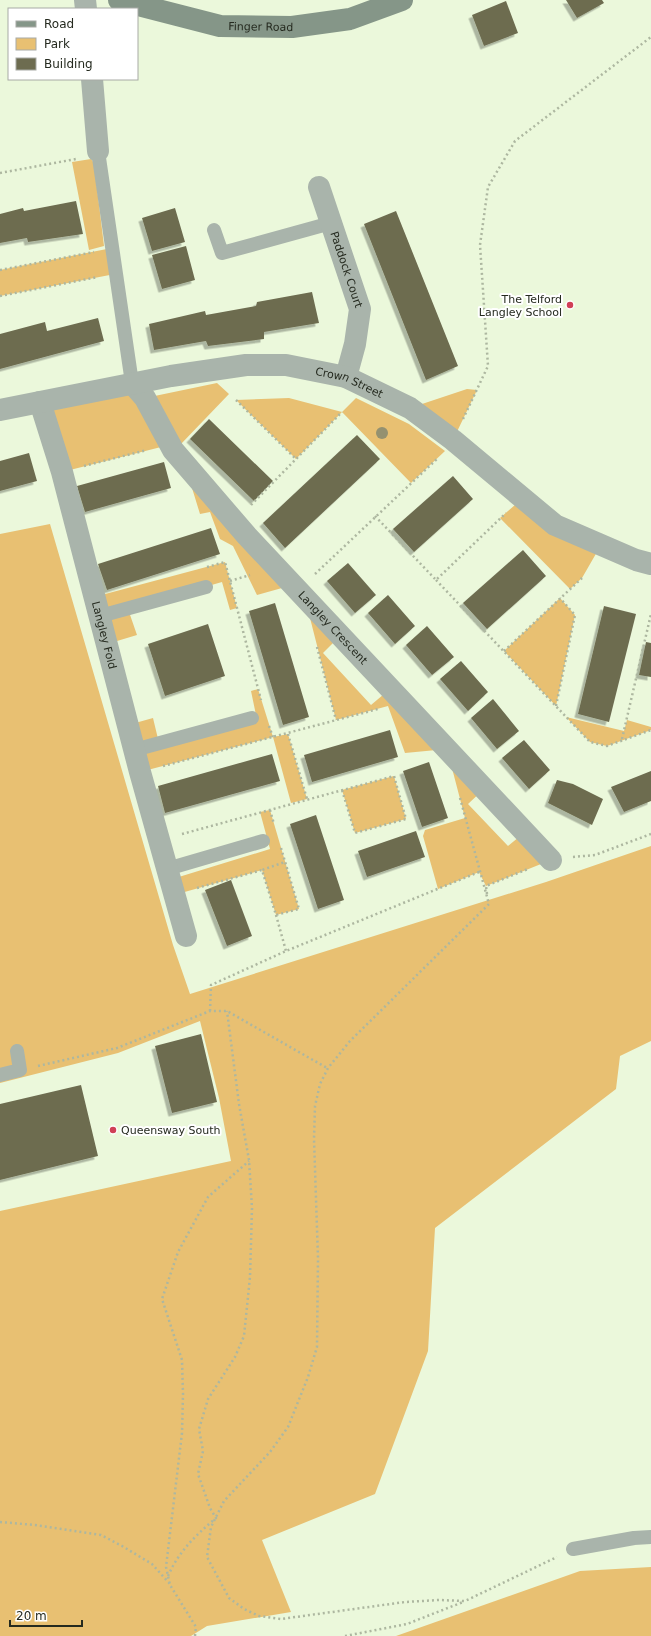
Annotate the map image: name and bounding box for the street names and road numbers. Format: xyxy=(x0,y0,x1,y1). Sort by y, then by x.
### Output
street label: Finger Road xyxy=(228,20,293,34)
street label: Paddock Court xyxy=(328,230,366,310)
street label: Crown Street xyxy=(314,365,386,401)
street label: Langley Crescent xyxy=(296,588,371,667)
street label: Langley Fold xyxy=(89,600,119,670)

